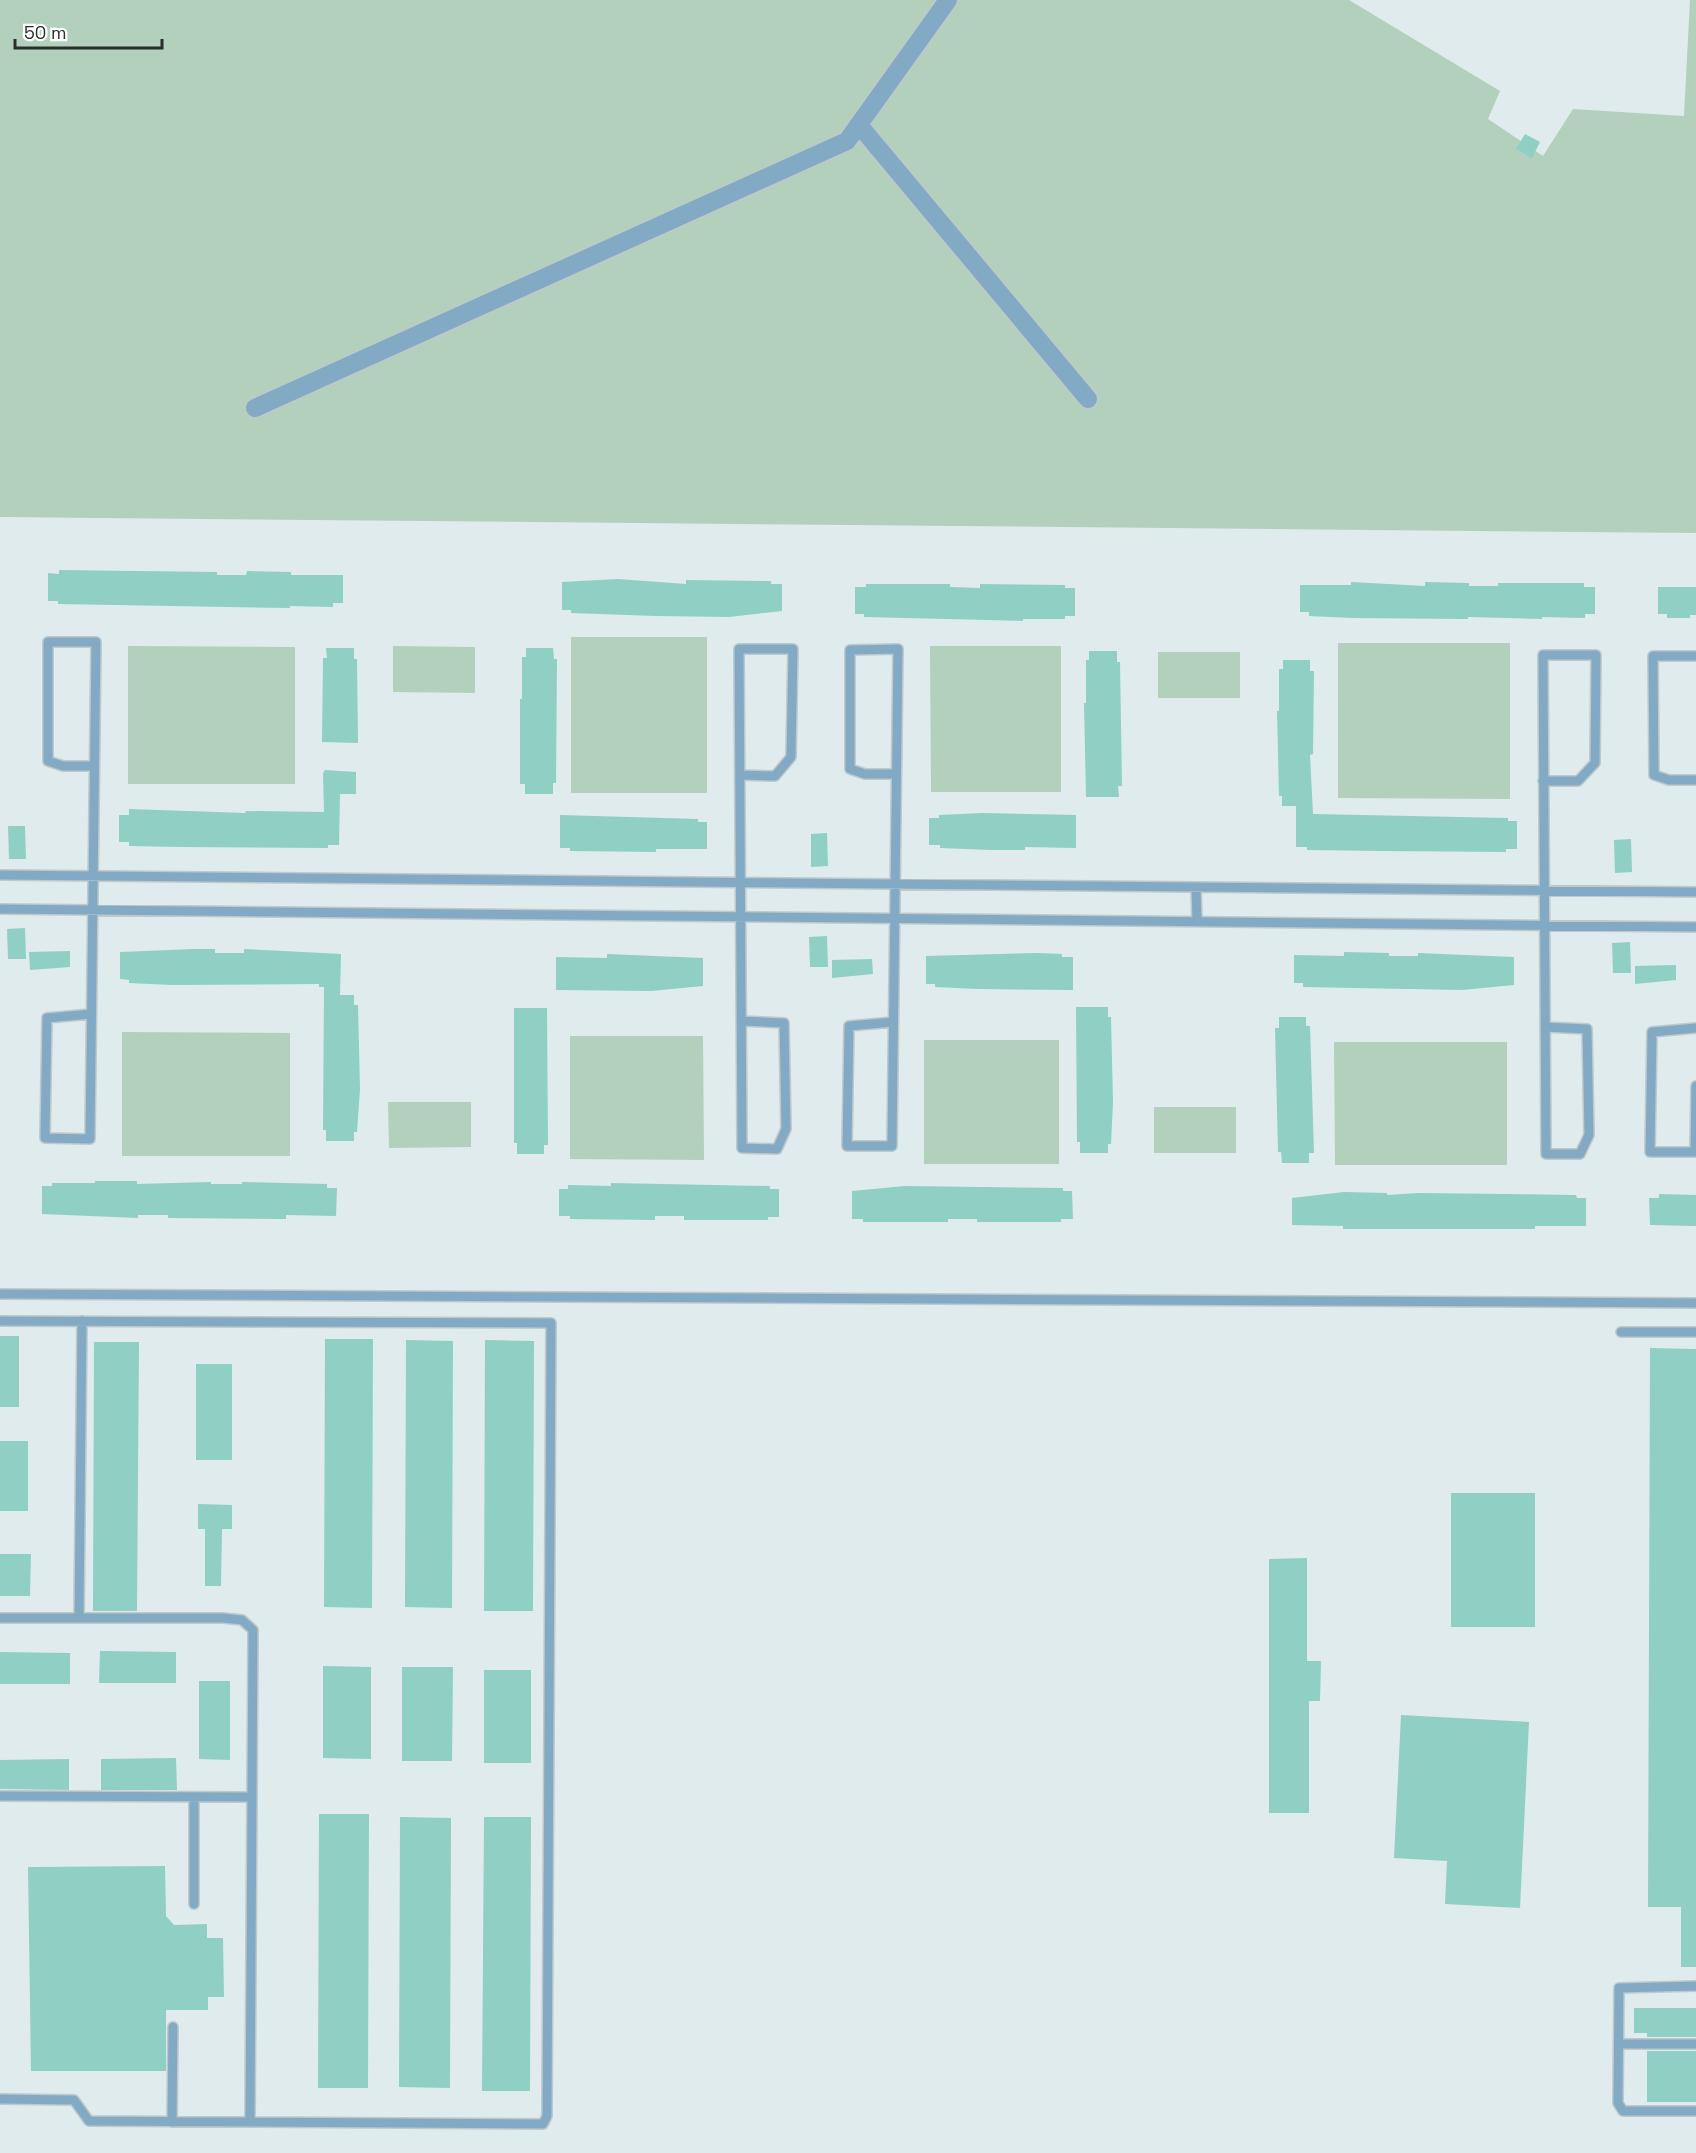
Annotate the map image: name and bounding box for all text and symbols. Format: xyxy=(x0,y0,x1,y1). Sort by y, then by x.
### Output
scale bar xyxy=(15,12,162,50)
text: 50 m xyxy=(24,21,66,44)

